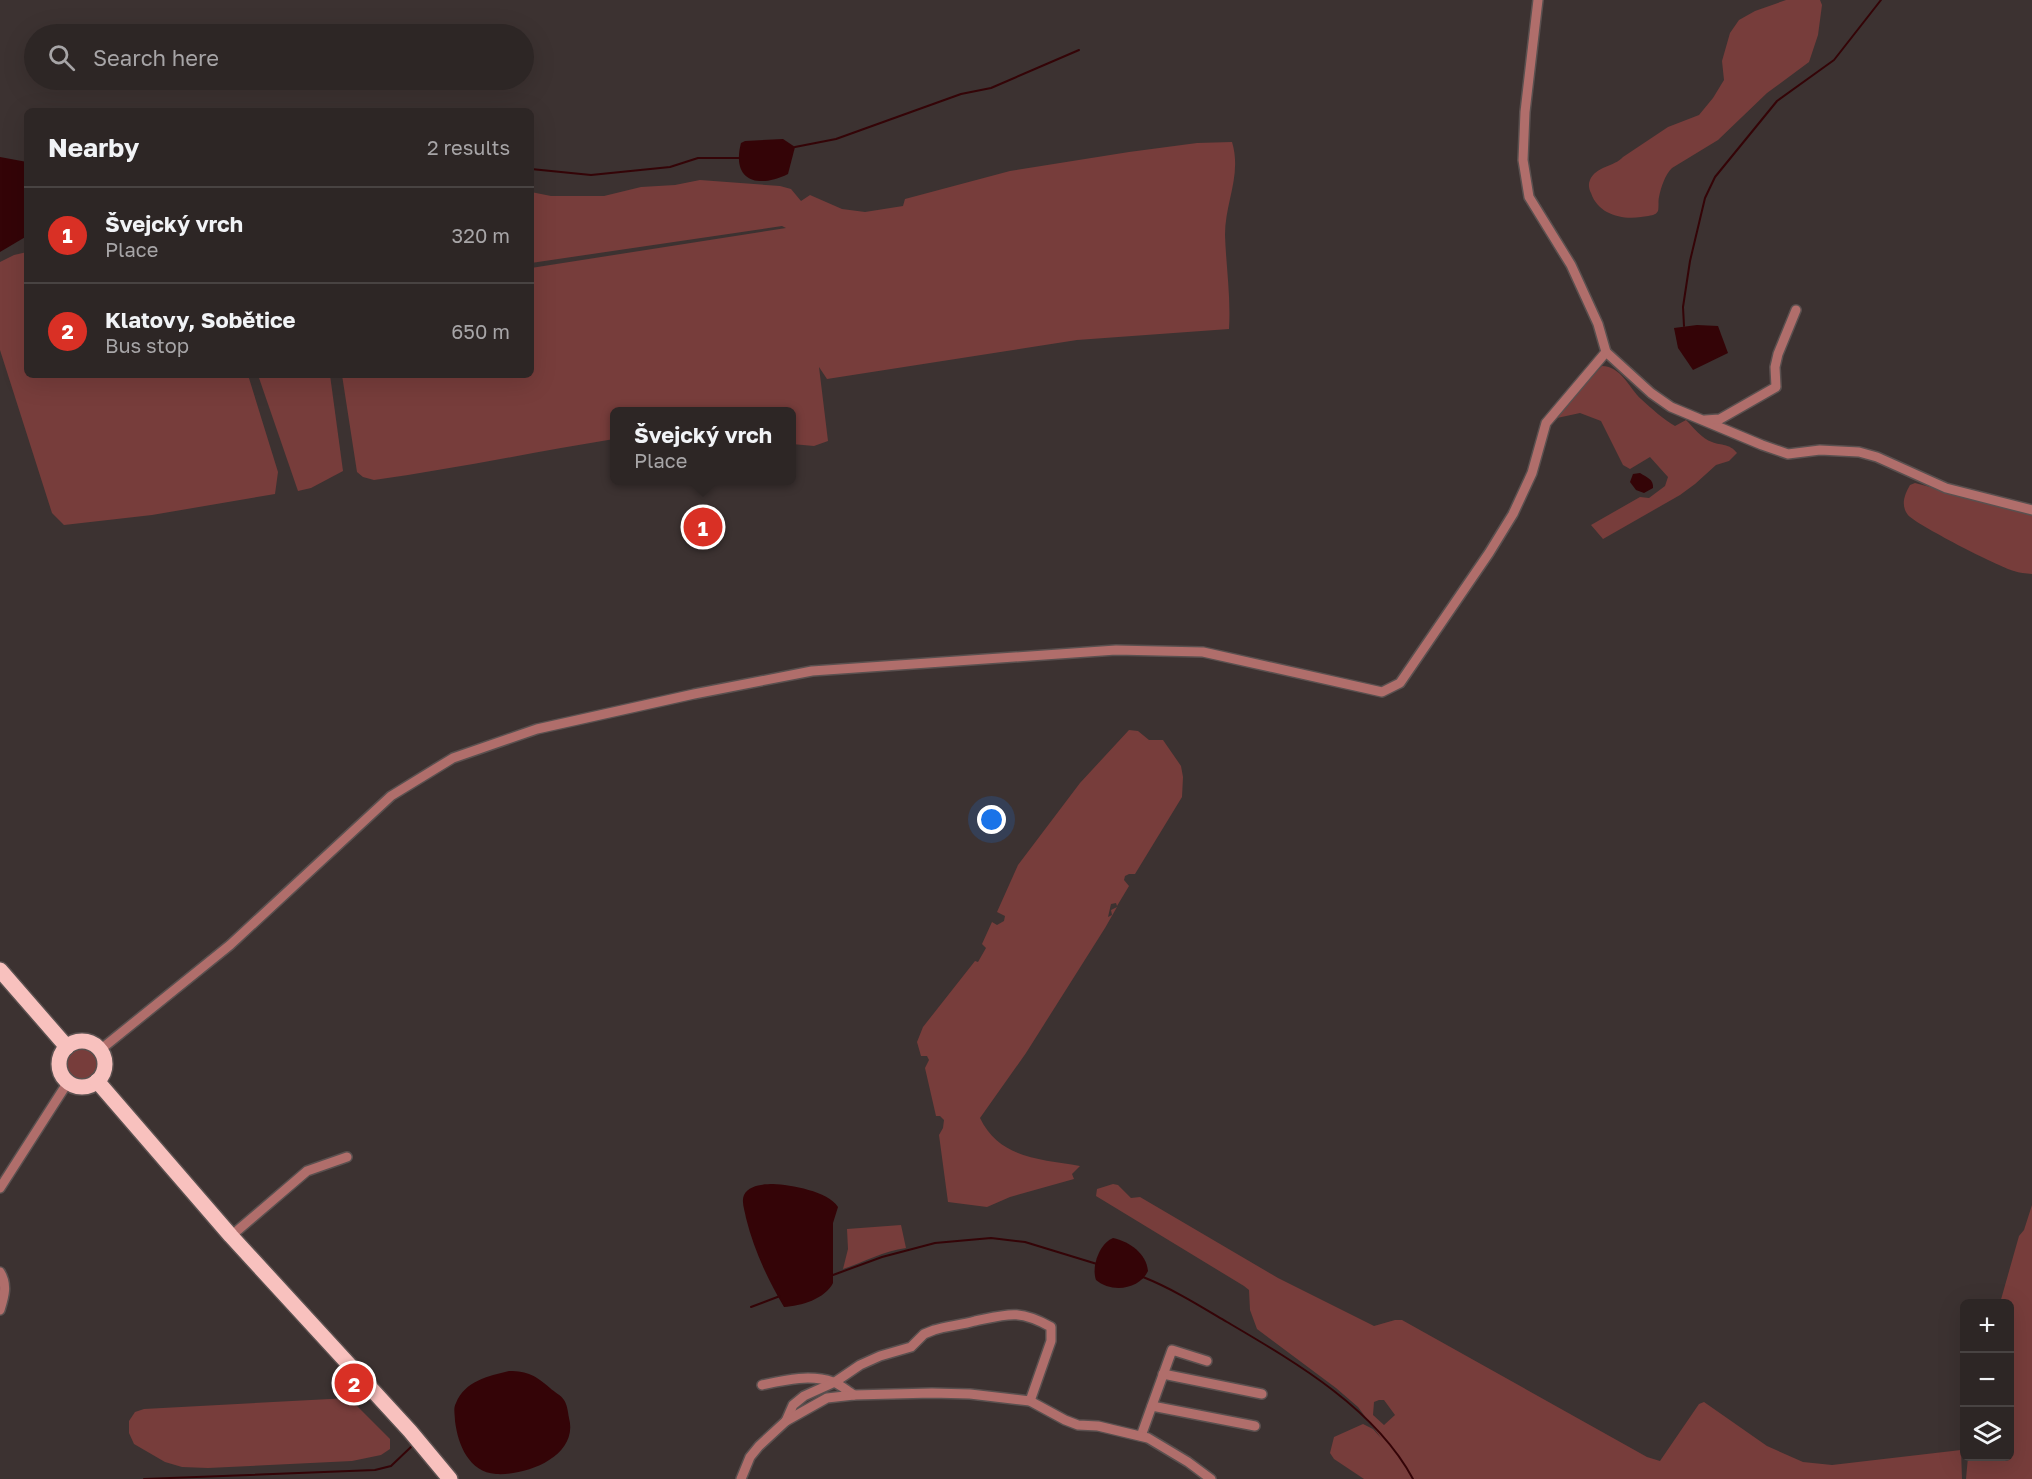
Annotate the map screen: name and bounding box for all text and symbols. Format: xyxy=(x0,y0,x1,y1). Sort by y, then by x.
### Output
search box xyxy=(24,24,534,90)
icon: search xyxy=(45,41,78,74)
text: Search here xyxy=(93,44,219,71)
text: Nearby xyxy=(48,132,139,163)
text: 2 results xyxy=(427,135,510,159)
text: Švejcký vrch xyxy=(105,210,243,237)
text: 1 xyxy=(62,223,73,247)
text: 320 m xyxy=(452,223,510,247)
text: Place xyxy=(105,237,158,261)
text: Klatovy, Sobětice xyxy=(105,306,296,333)
text: 2 xyxy=(61,319,74,343)
text: 650 m xyxy=(451,319,510,343)
text: Bus stop xyxy=(105,333,189,357)
popup xyxy=(610,407,796,485)
text: Švejcký vrch xyxy=(634,421,772,448)
text: Place xyxy=(634,448,687,472)
pin: 1 xyxy=(684,504,722,550)
your location xyxy=(977,805,1006,834)
map controls xyxy=(1960,1299,2014,1461)
button: + xyxy=(1960,1299,2014,1353)
button: − xyxy=(1960,1353,2014,1407)
pin: 2 xyxy=(334,1360,374,1406)
button: layers xyxy=(1960,1407,2014,1461)

